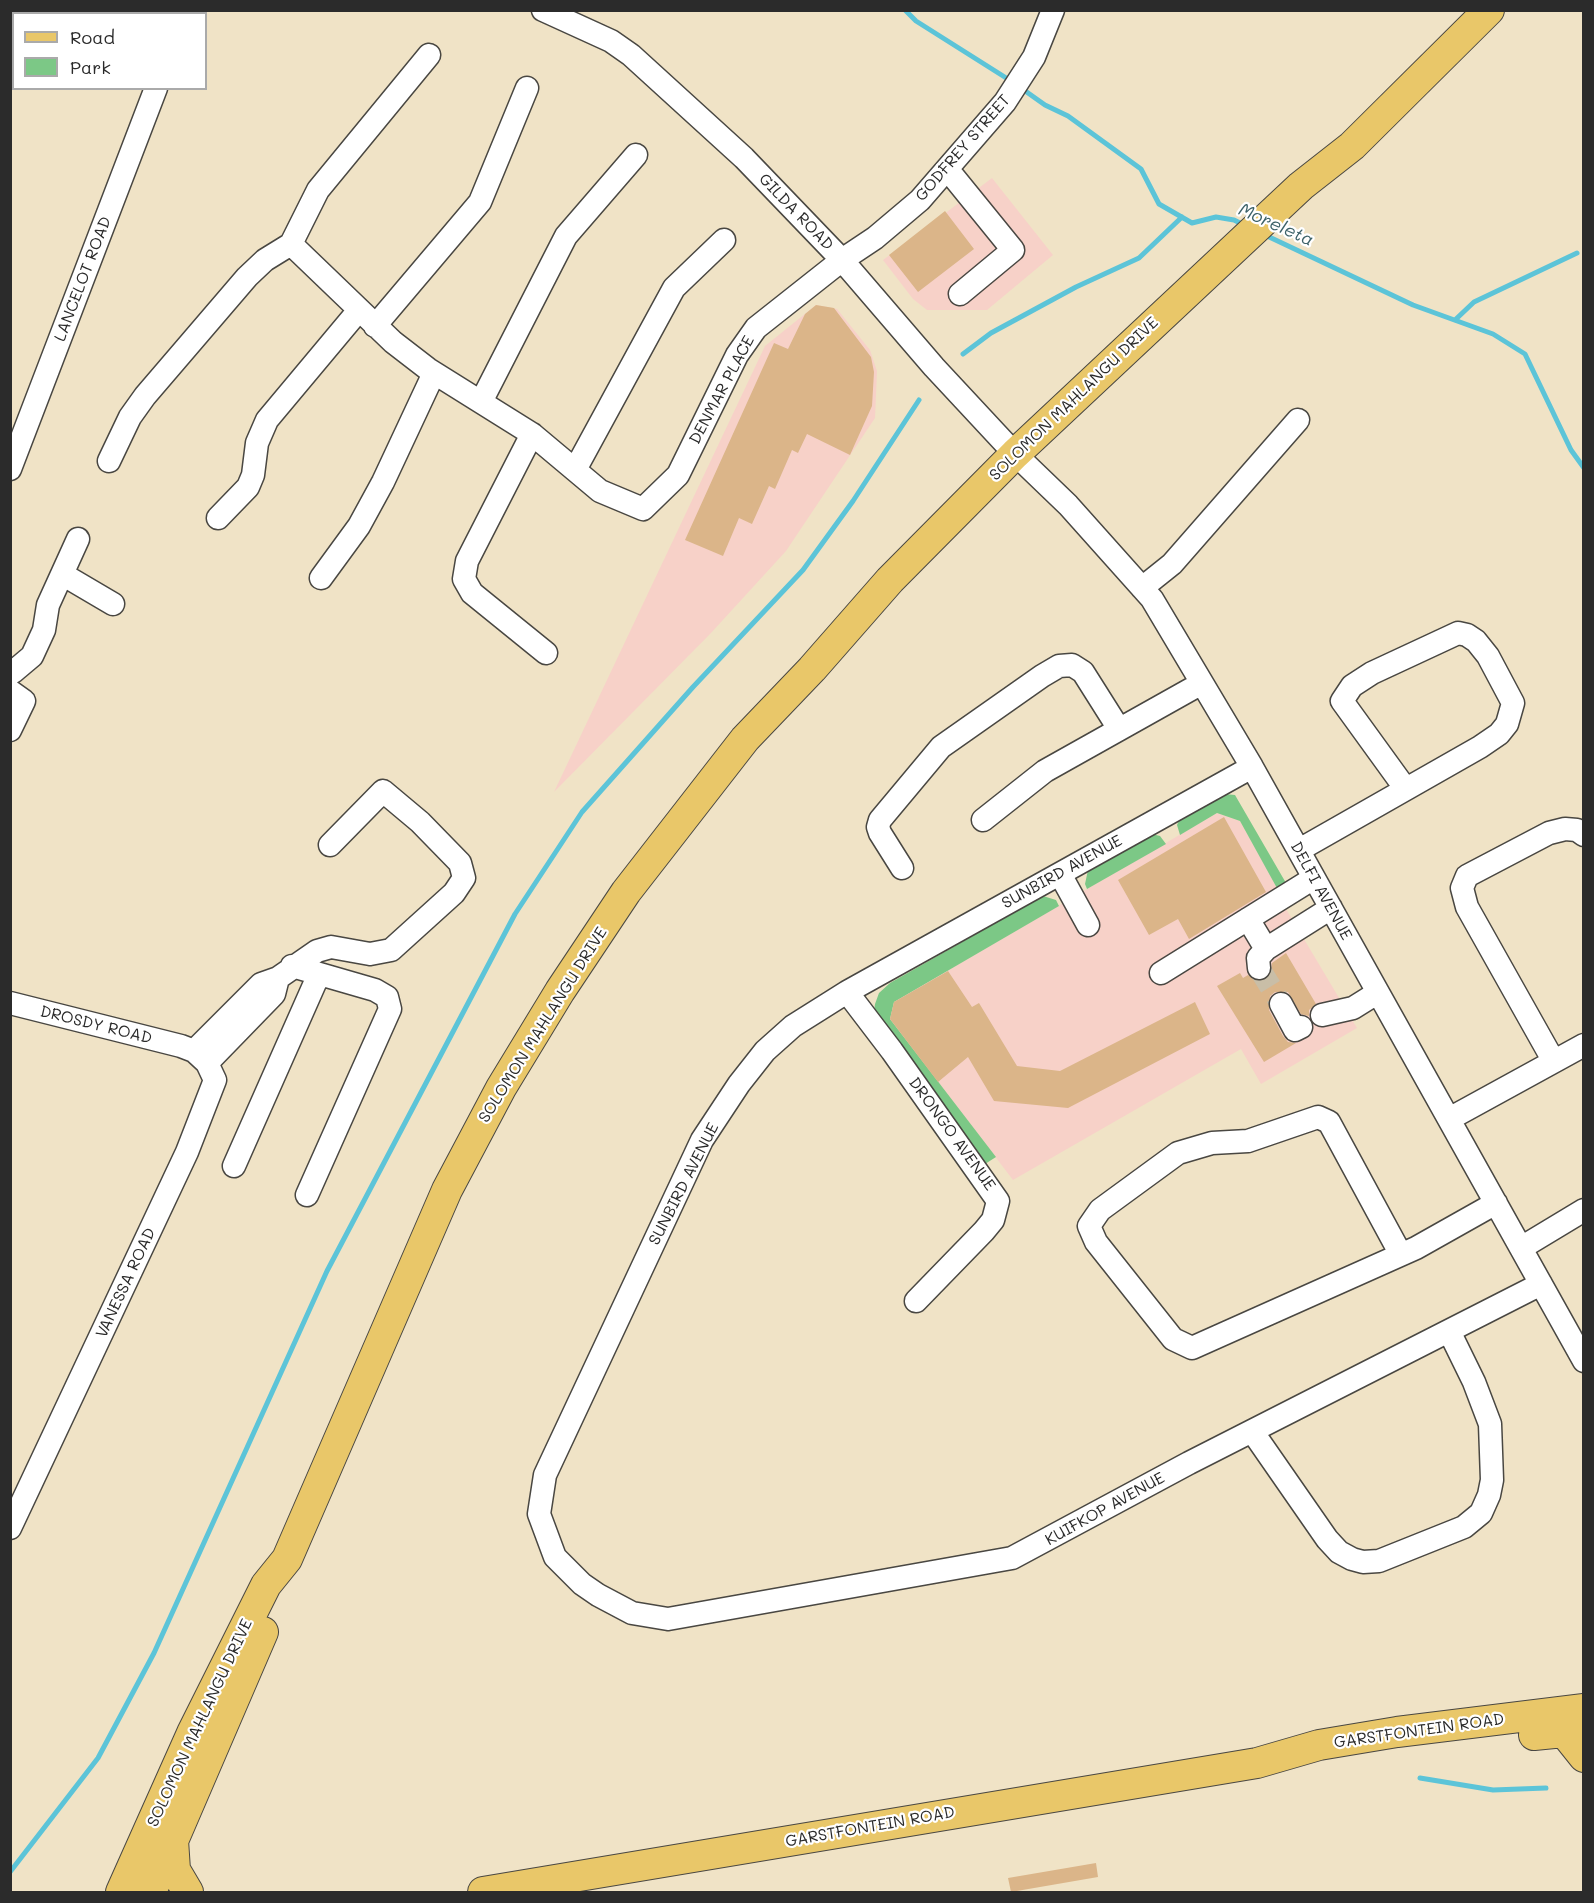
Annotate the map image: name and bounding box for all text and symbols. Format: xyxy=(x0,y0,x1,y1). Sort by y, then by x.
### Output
legend xyxy=(12,12,207,90)
text: Road xyxy=(70,25,115,49)
text: Park xyxy=(70,55,111,79)
street label: GODFREY STREET xyxy=(911,91,1015,205)
street label: GILDA ROAD xyxy=(755,170,837,254)
water label: Moreleta xyxy=(1235,199,1317,251)
street label: LANCELOT ROAD xyxy=(50,214,116,344)
street label: SOLOMON MAHLANGU DRIVE xyxy=(986,313,1162,485)
street label: DENMAR PLACE xyxy=(685,332,759,448)
street label: SUNBIRD AVENUE xyxy=(998,831,1126,913)
street label: DELFI AVENUE xyxy=(1286,838,1356,944)
street label: SOLOMON MAHLANGU DRIVE xyxy=(475,924,611,1126)
street label: DROSDY ROAD xyxy=(38,1002,154,1048)
street label: DRONGO AVENUE xyxy=(905,1074,999,1194)
street label: SUNBIRD AVENUE xyxy=(645,1120,723,1248)
street label: VANESSA ROAD xyxy=(92,1225,160,1341)
street label: KUIFKOP AVENUE xyxy=(1042,1468,1168,1550)
street label: SOLOMON MAHLANGU DRIVE xyxy=(143,1616,257,1830)
street label: GARSTFONTEIN ROAD xyxy=(1333,1710,1505,1752)
street label: GARSTFONTEIN ROAD xyxy=(784,1803,956,1851)

